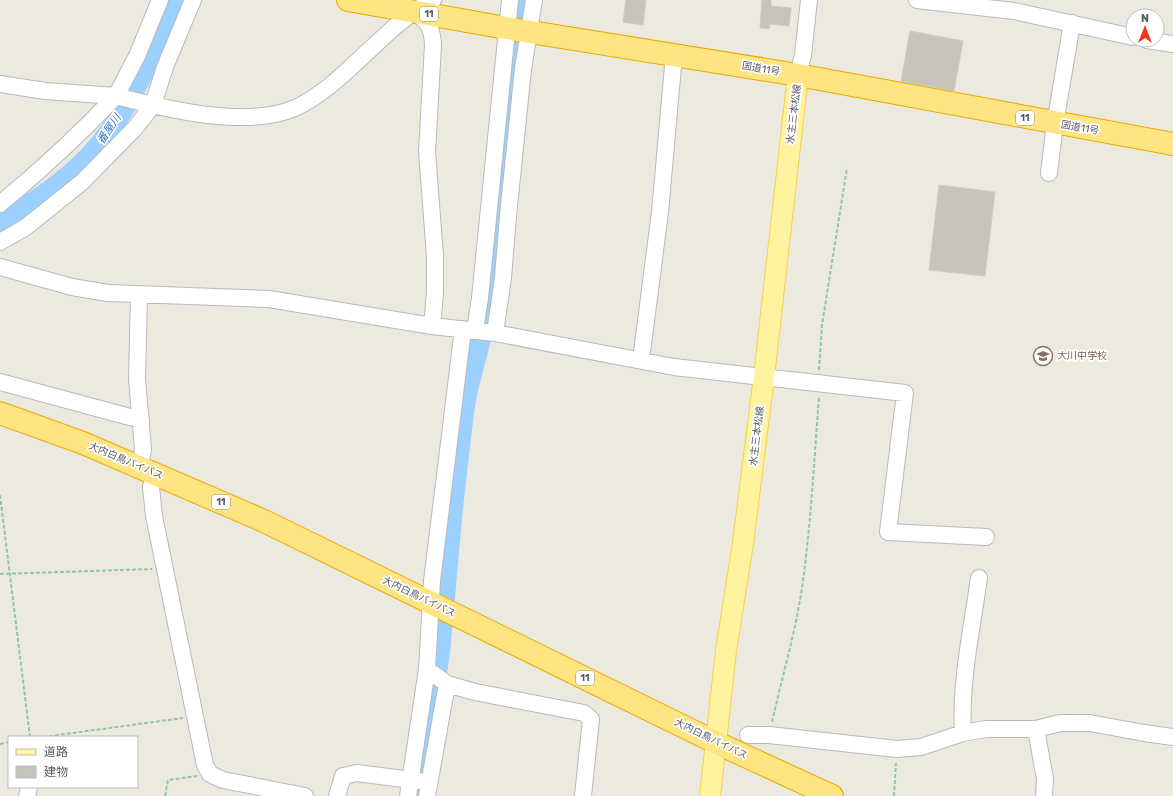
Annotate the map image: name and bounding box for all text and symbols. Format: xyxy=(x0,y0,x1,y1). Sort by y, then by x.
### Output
road number: 11 xyxy=(420,7,438,21)
north arrow xyxy=(1125,8,1165,48)
text: N xyxy=(1141,12,1149,25)
street label: 国道11号 xyxy=(741,60,781,78)
street label: 水主三本松線 xyxy=(784,83,804,145)
water label: 番屋川 xyxy=(94,111,124,146)
road number: 11 xyxy=(1016,111,1034,125)
street label: 国道11号 xyxy=(1060,119,1100,137)
school or university icon: 大川中学校 xyxy=(1032,345,1054,367)
place label: 大川中学校 xyxy=(1057,350,1107,362)
street label: 水主三本松線 xyxy=(747,405,767,467)
street label: 大内白鳥バイパス xyxy=(87,440,165,482)
road number: 11 xyxy=(212,495,230,509)
street label: 大内白鳥バイパス xyxy=(381,574,457,620)
road number: 11 xyxy=(576,671,594,685)
street label: 大内白鳥バイパス xyxy=(673,716,749,762)
legend xyxy=(8,736,138,788)
text: 道路 xyxy=(44,745,68,759)
text: 建物 xyxy=(44,765,68,779)

